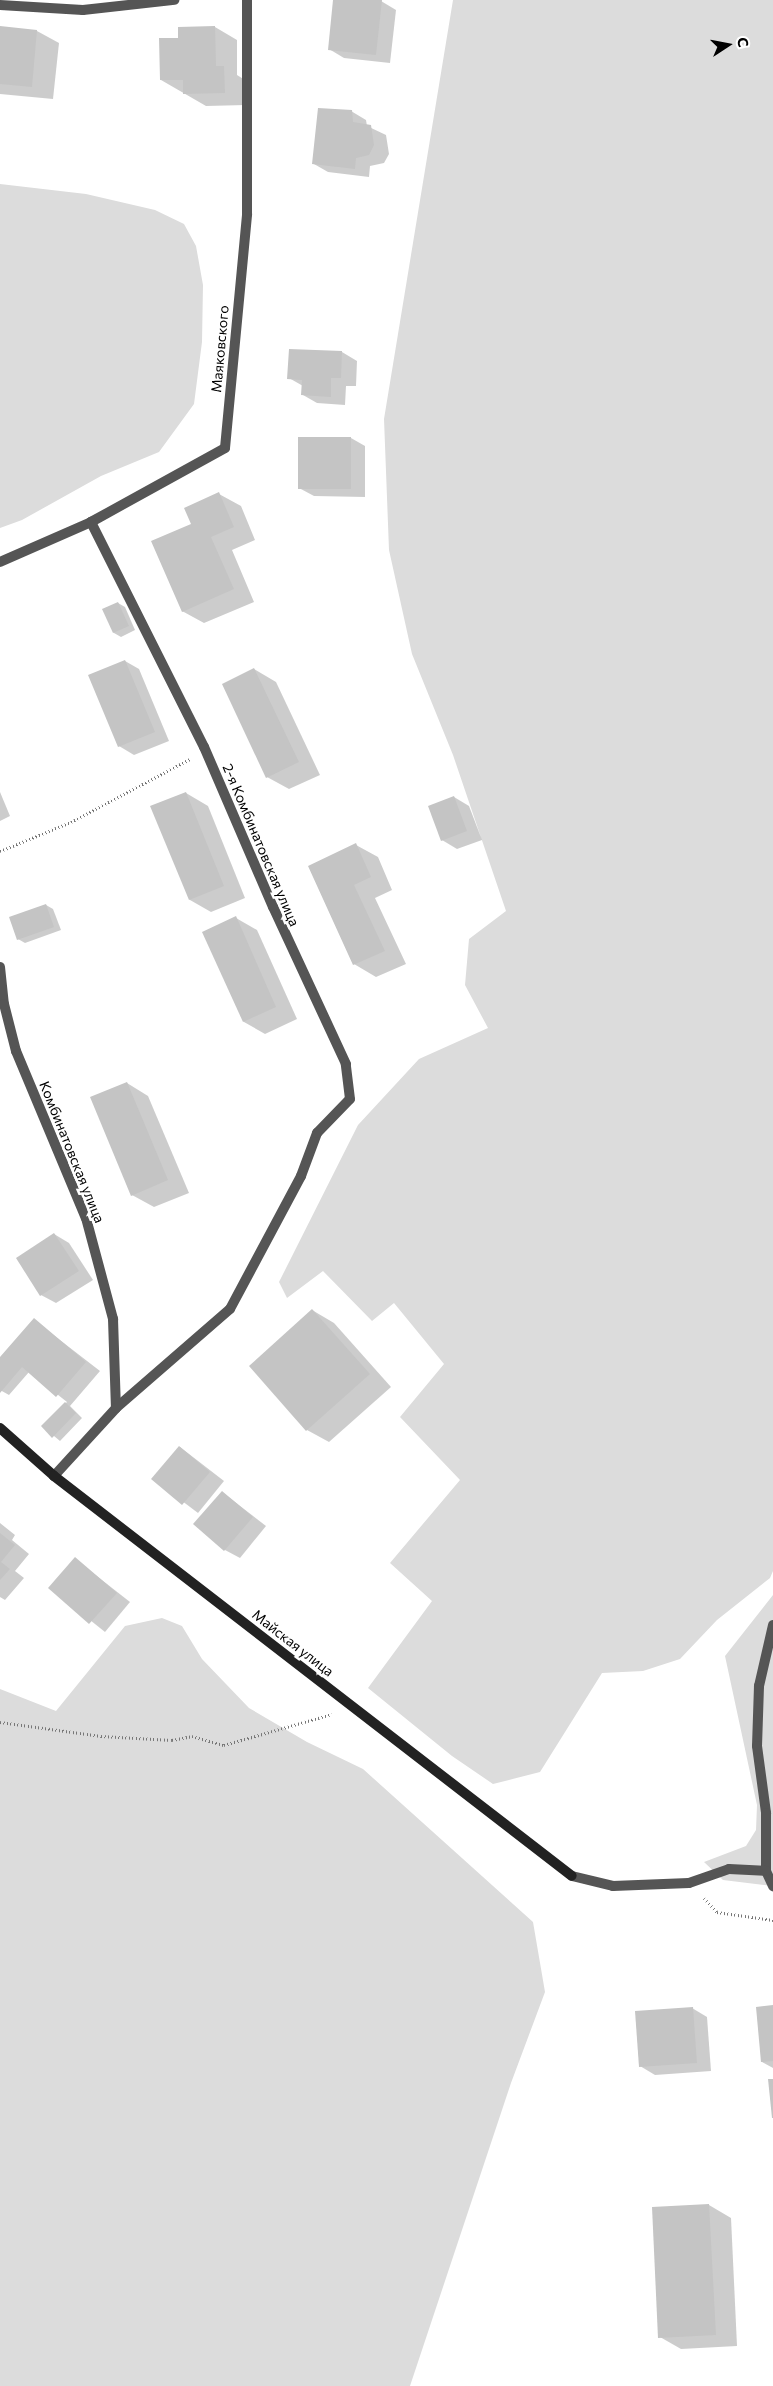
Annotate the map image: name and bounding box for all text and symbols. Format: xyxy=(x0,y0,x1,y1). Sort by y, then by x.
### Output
north arrow xyxy=(703,20,753,70)
text: С xyxy=(734,36,752,48)
street label: Маяковского xyxy=(208,305,232,393)
street label: 2-я Комбинатовская улица xyxy=(219,761,303,929)
street label: Комбинатовская улица xyxy=(36,1079,108,1225)
street label: Майская улица xyxy=(249,1606,337,1680)

